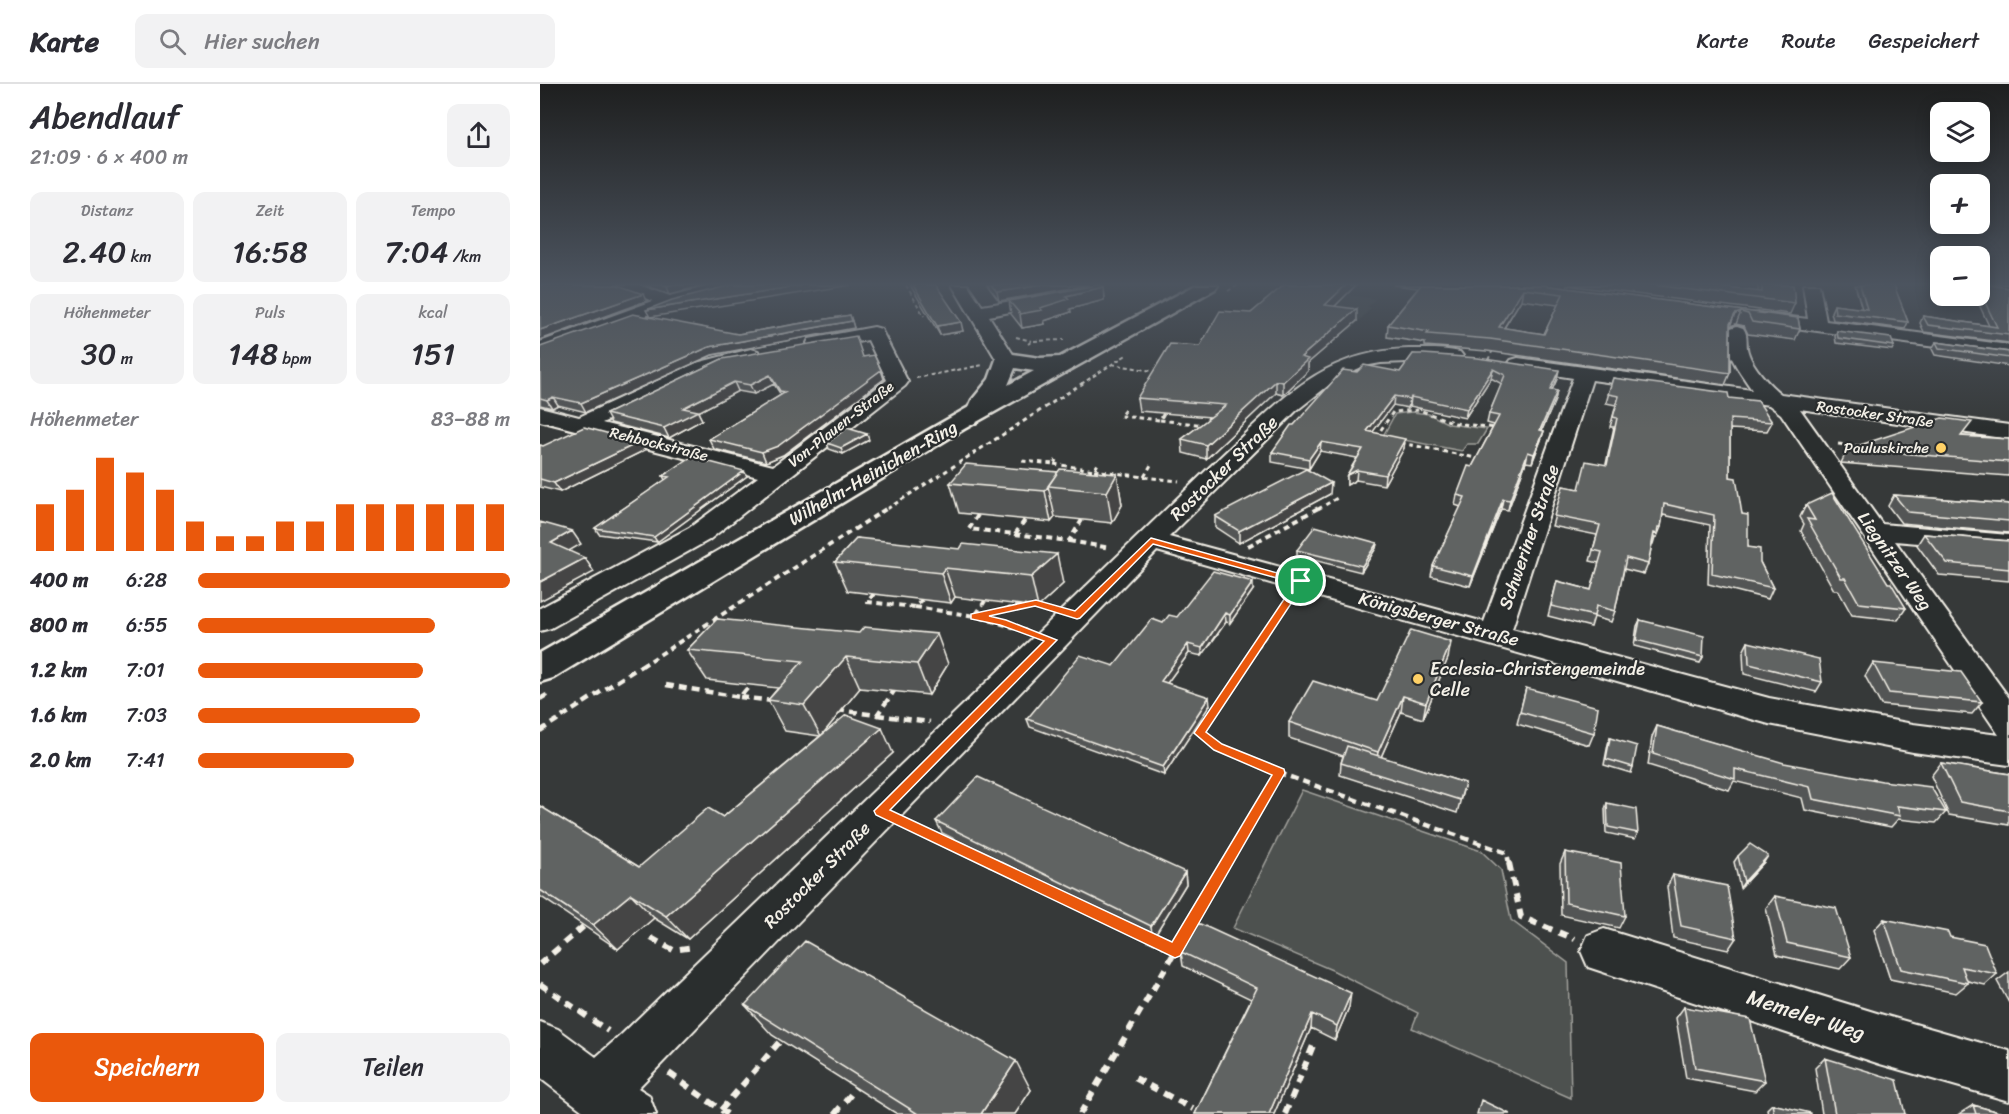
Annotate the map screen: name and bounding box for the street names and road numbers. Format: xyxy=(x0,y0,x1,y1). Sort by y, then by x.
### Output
street label: Von-Plauen-Straße xyxy=(782,374,900,474)
street label: Rostocker Straße xyxy=(1815,393,1935,435)
street label: Rostocker Straße xyxy=(1162,407,1286,529)
street label: Wilhelm-Heinichen-Ring xyxy=(782,411,964,535)
street label: Rehbockstraße xyxy=(607,419,711,469)
street label: Schweriner Straße xyxy=(1489,460,1569,614)
street label: Liegnitzer Weg xyxy=(1849,504,1941,618)
street label: Königsberger Straße xyxy=(1355,582,1523,656)
street label: Rostocker Straße xyxy=(756,814,878,936)
street label: Memeler Weg xyxy=(1742,978,1871,1052)

